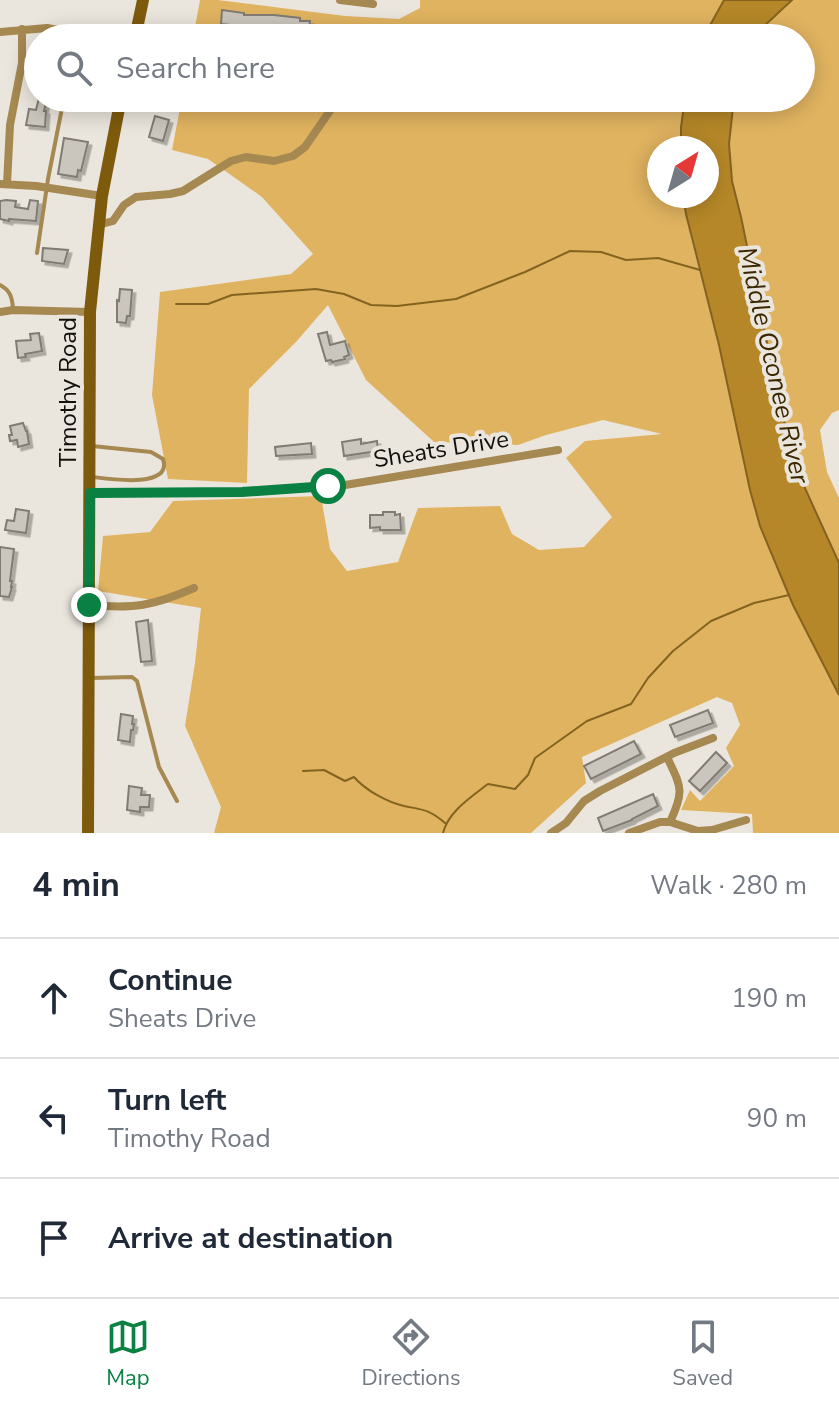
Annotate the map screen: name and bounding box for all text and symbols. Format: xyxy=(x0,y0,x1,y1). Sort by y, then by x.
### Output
search box xyxy=(24,24,815,112)
icon: search xyxy=(52,46,96,90)
text: Search here xyxy=(116,48,275,89)
north arrow xyxy=(647,136,719,208)
water label: Middle Oconee River xyxy=(729,243,818,487)
street label: Timothy Road xyxy=(52,317,84,467)
street label: Sheats Drive xyxy=(371,422,511,476)
route start xyxy=(310,468,346,504)
route end xyxy=(71,587,107,623)
text: 4 min xyxy=(32,862,120,908)
text: Walk · 280 m xyxy=(650,868,807,903)
text: Continue xyxy=(108,960,233,1001)
icon: ahead xyxy=(32,976,76,1020)
text: 190 m xyxy=(731,981,807,1016)
text: Sheats Drive xyxy=(108,1001,256,1036)
text: Turn left xyxy=(108,1080,226,1121)
icon: left xyxy=(32,1096,76,1140)
text: 90 m xyxy=(747,1101,807,1136)
text: Timothy Road xyxy=(108,1121,271,1156)
icon: arrive xyxy=(32,1216,76,1260)
text: Arrive at destination xyxy=(108,1218,393,1259)
tab: Map xyxy=(106,1315,150,1393)
tab: Directions xyxy=(362,1315,461,1393)
tab: Saved xyxy=(672,1315,733,1393)

